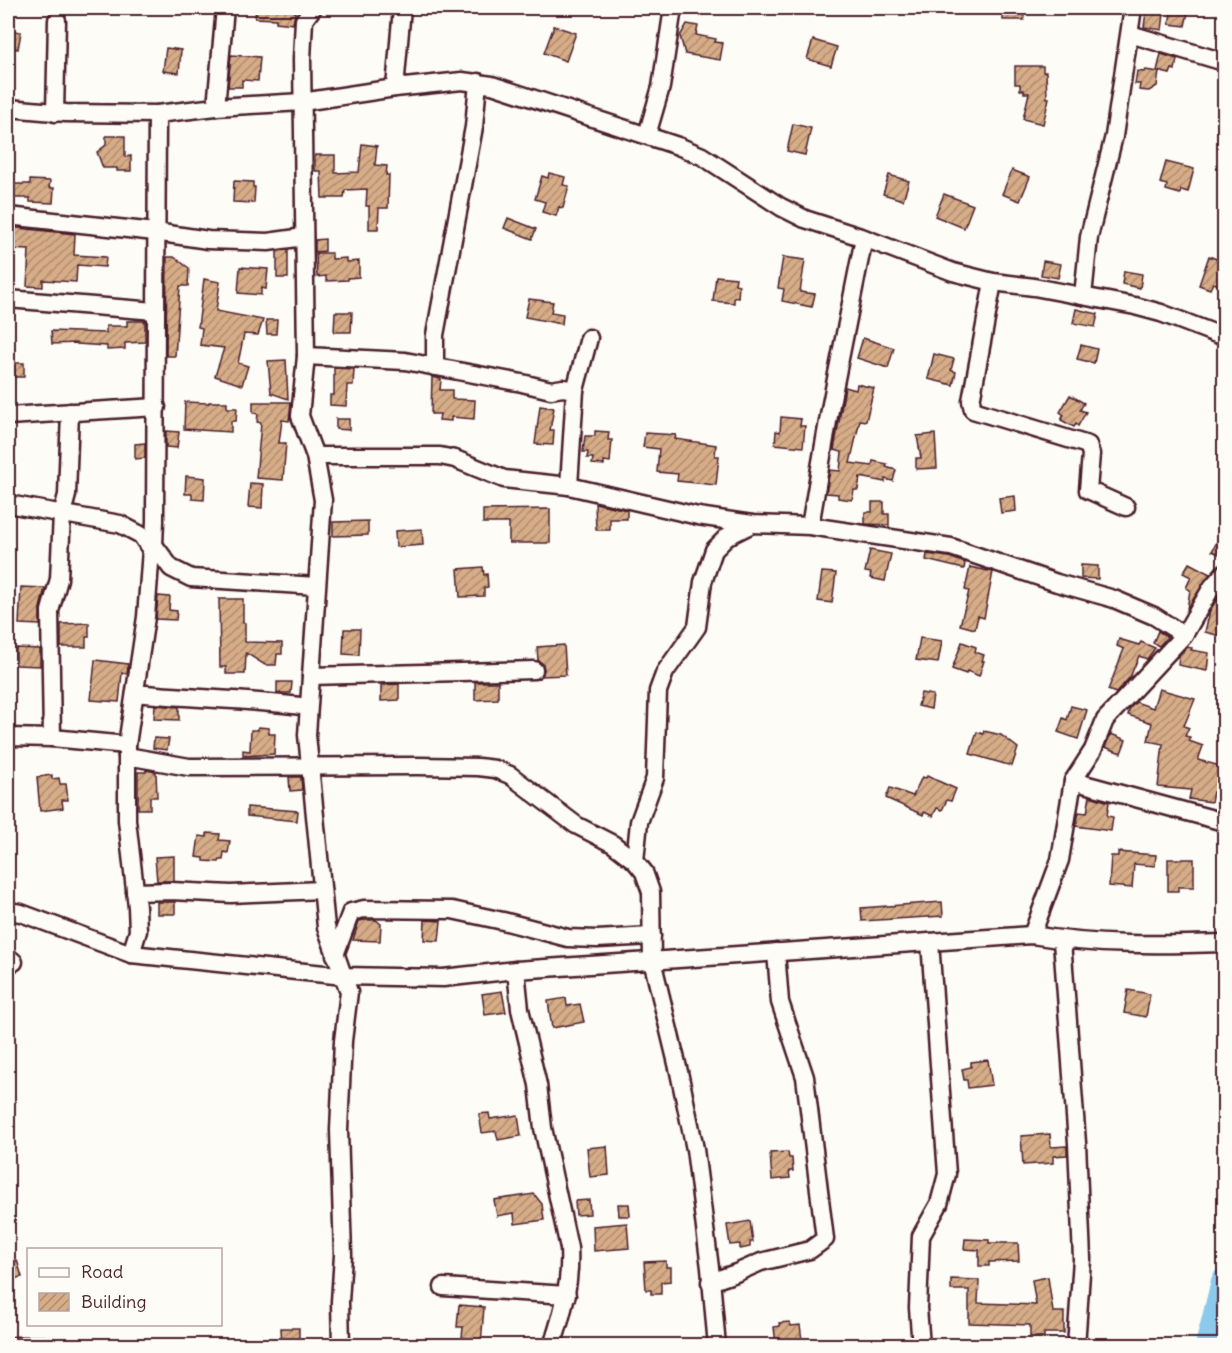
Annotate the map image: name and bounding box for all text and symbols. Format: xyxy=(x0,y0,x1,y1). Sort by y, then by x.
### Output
legend xyxy=(27,1248,222,1326)
text: Road xyxy=(81,1260,124,1283)
text: Building xyxy=(81,1290,146,1313)

